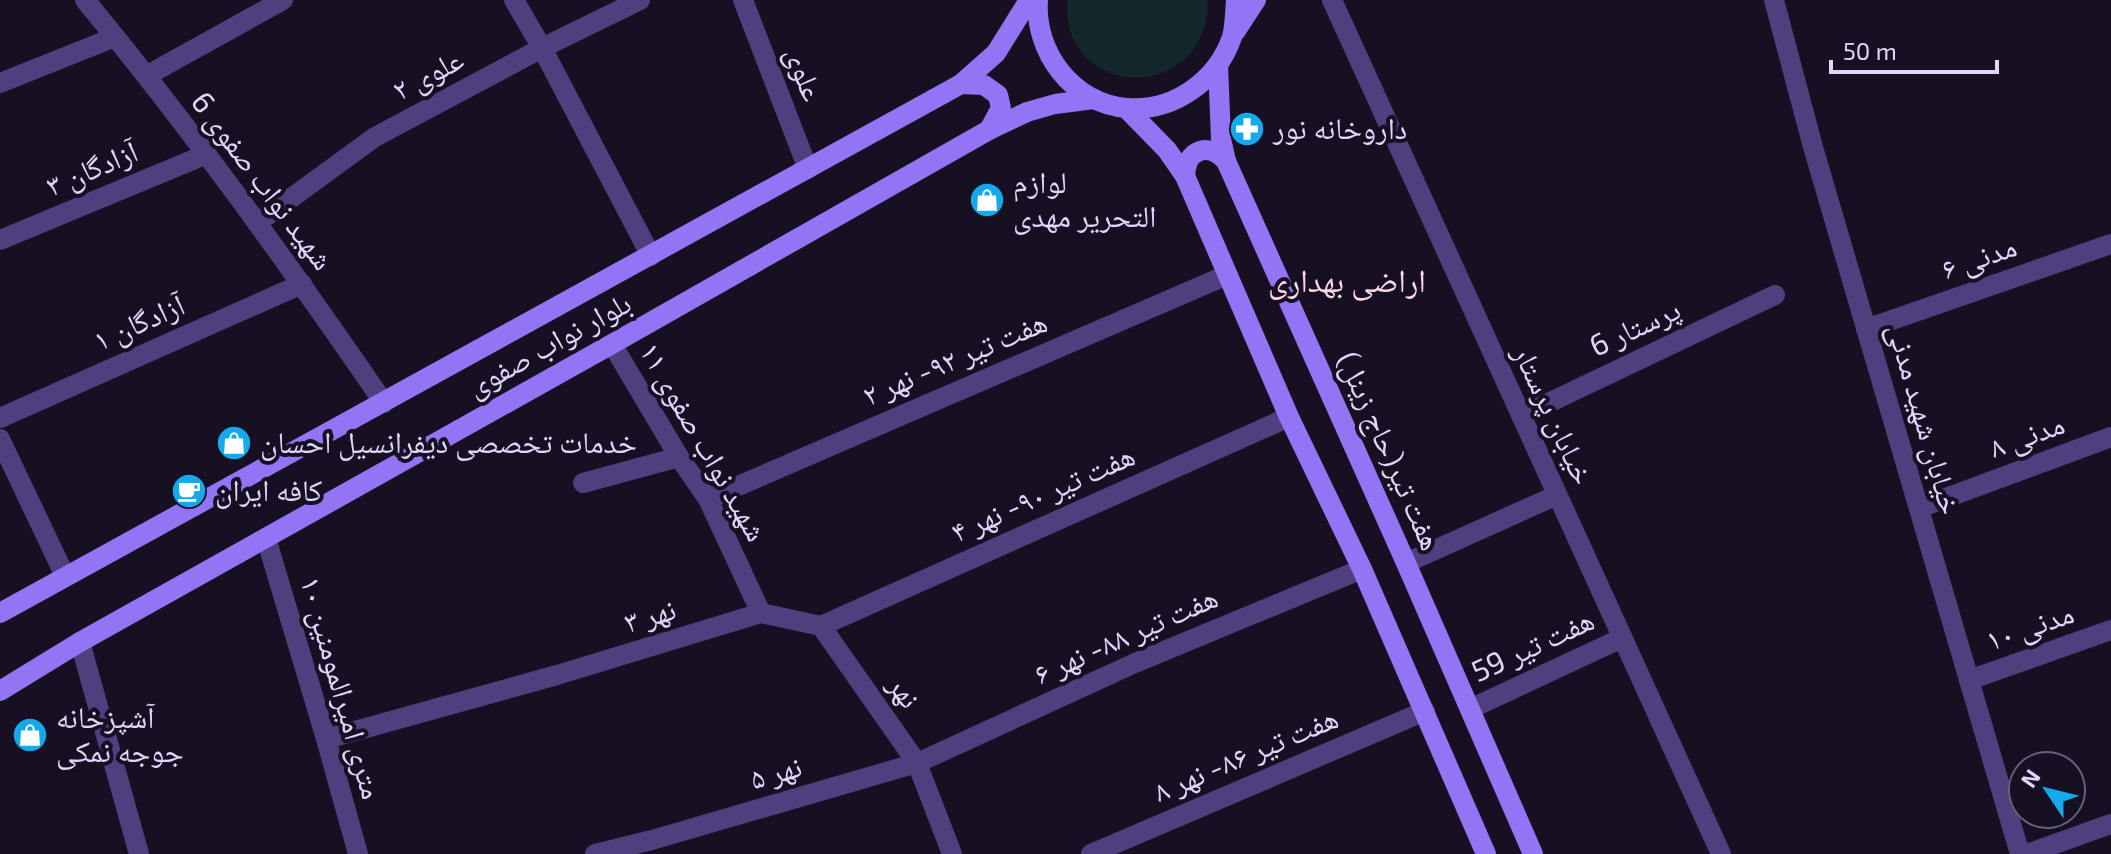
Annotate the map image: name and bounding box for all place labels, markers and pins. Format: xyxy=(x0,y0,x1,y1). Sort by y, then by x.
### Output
place label: داروخانه نور xyxy=(1272,109,1407,145)
pharmacy icon: داروخانه نور xyxy=(1228,110,1266,148)
place label: لوازم التحریر مهدی xyxy=(1013,163,1156,235)
shop icon: لوازم التحریر مهدی xyxy=(968,181,1006,219)
place label: خدمات تخصصی دیفرانسیل احسان xyxy=(260,423,637,461)
shop icon: خدمات تخصصی دیفرانسیل احسان xyxy=(215,424,253,462)
place label: کافه ایران xyxy=(215,471,322,509)
cafe icon: کافه ایران xyxy=(170,472,208,510)
place label: آشپزخانه جوجه نمکی xyxy=(56,698,183,770)
shop icon: آشپزخانه جوجه نمکی xyxy=(11,716,49,754)

